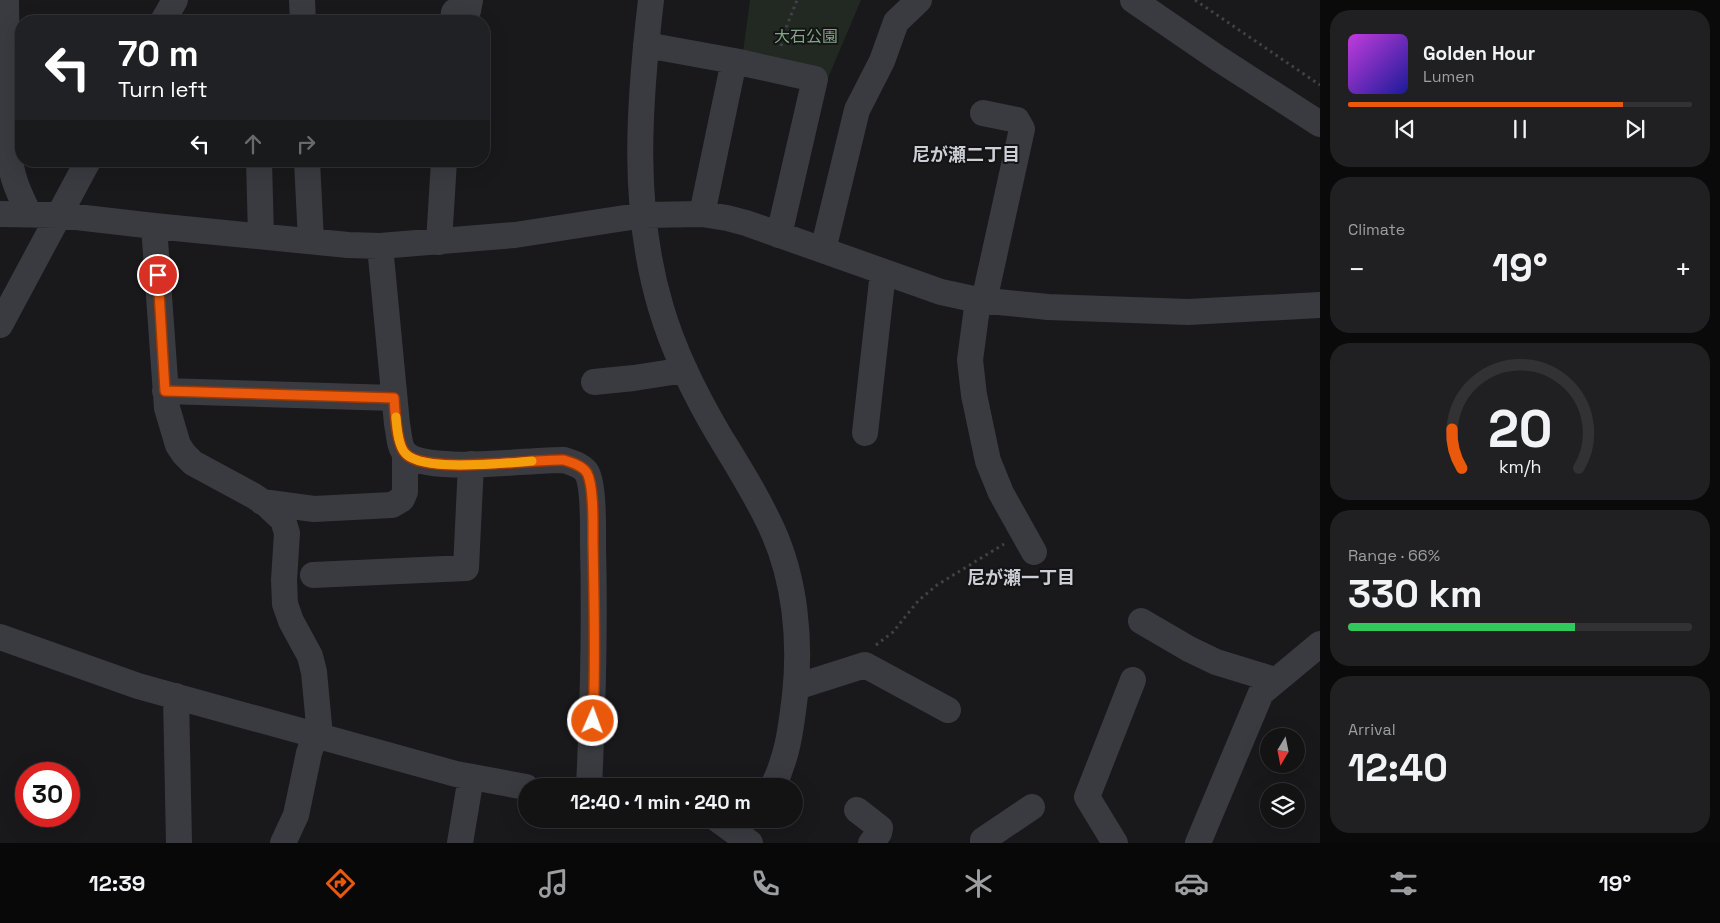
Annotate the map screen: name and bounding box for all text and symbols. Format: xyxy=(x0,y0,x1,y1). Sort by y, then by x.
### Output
park label: 大石公園 xyxy=(774,26,838,47)
text: 70 m xyxy=(118,32,199,76)
icon: left xyxy=(35,35,100,100)
text: Golden Hour xyxy=(1423,41,1535,66)
text: Lumen xyxy=(1423,66,1475,87)
text: Turn left xyxy=(118,75,208,103)
icon: previous xyxy=(1391,115,1419,143)
icon: pause xyxy=(1506,115,1534,143)
icon: next xyxy=(1621,115,1649,143)
icon: left xyxy=(186,130,214,158)
icon: ahead xyxy=(239,130,267,158)
icon: right xyxy=(292,130,320,158)
district label: 尼が瀬二丁目 xyxy=(912,143,1020,166)
text: Climate xyxy=(1348,219,1405,240)
text: 19° xyxy=(1492,244,1548,292)
text: − xyxy=(1348,251,1365,287)
text: + xyxy=(1675,251,1692,287)
pin xyxy=(137,254,179,296)
icon: arrive xyxy=(144,261,172,289)
text: 20 xyxy=(1488,396,1552,462)
text: km/h xyxy=(1499,455,1541,478)
text: Range · 66% xyxy=(1348,545,1440,566)
district label: 尼が瀬一丁目 xyxy=(967,566,1075,589)
text: 330 km xyxy=(1348,570,1482,618)
position arrow xyxy=(566,694,618,746)
text: Arrival xyxy=(1348,719,1396,740)
north arrow xyxy=(1260,728,1305,772)
map controls xyxy=(1260,728,1305,828)
text: 12:40 xyxy=(1348,744,1448,792)
speed limit sign: 30 xyxy=(15,762,80,827)
button: layers xyxy=(1260,783,1305,828)
text: 12:40 · 1 min · 240 m xyxy=(570,790,751,815)
icon: directions xyxy=(323,866,358,901)
icon: music xyxy=(536,866,571,901)
icon: phone xyxy=(748,866,783,901)
icon: climate xyxy=(961,866,996,901)
icon: car xyxy=(1174,866,1209,901)
icon: filters xyxy=(1386,866,1421,901)
text: 12:39 xyxy=(89,869,145,897)
text: 19° xyxy=(1599,869,1631,897)

